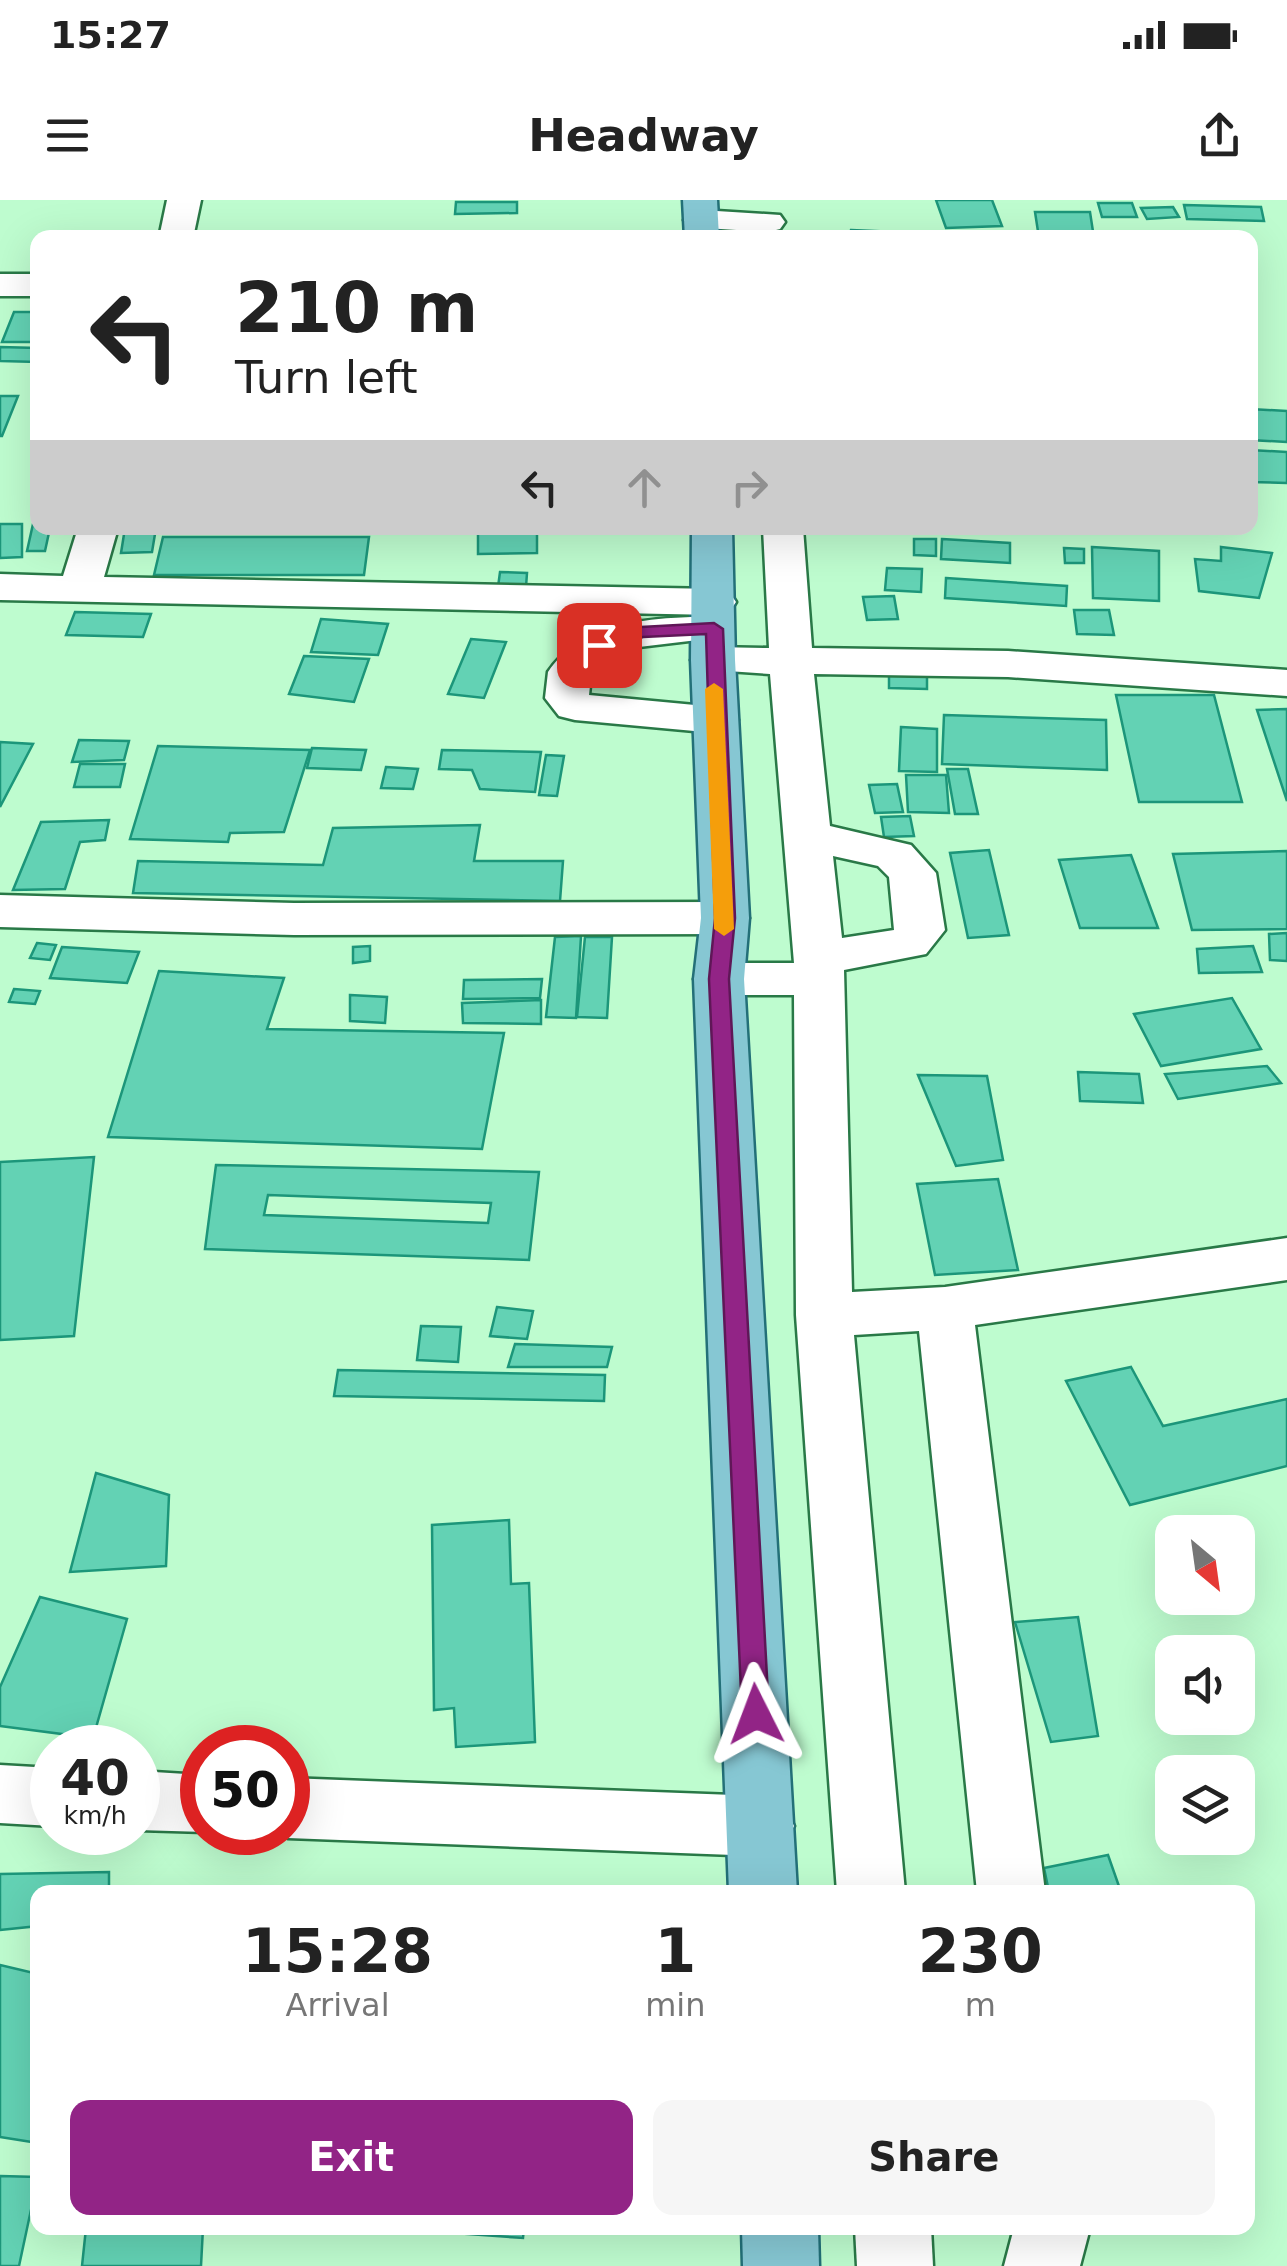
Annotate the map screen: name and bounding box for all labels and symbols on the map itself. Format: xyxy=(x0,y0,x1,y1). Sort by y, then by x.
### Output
pin xyxy=(557,603,642,688)
north arrow xyxy=(1155,1515,1255,1615)
position arrow xyxy=(704,1662,808,1766)
speed limit sign: 50 xyxy=(180,1725,310,1855)

